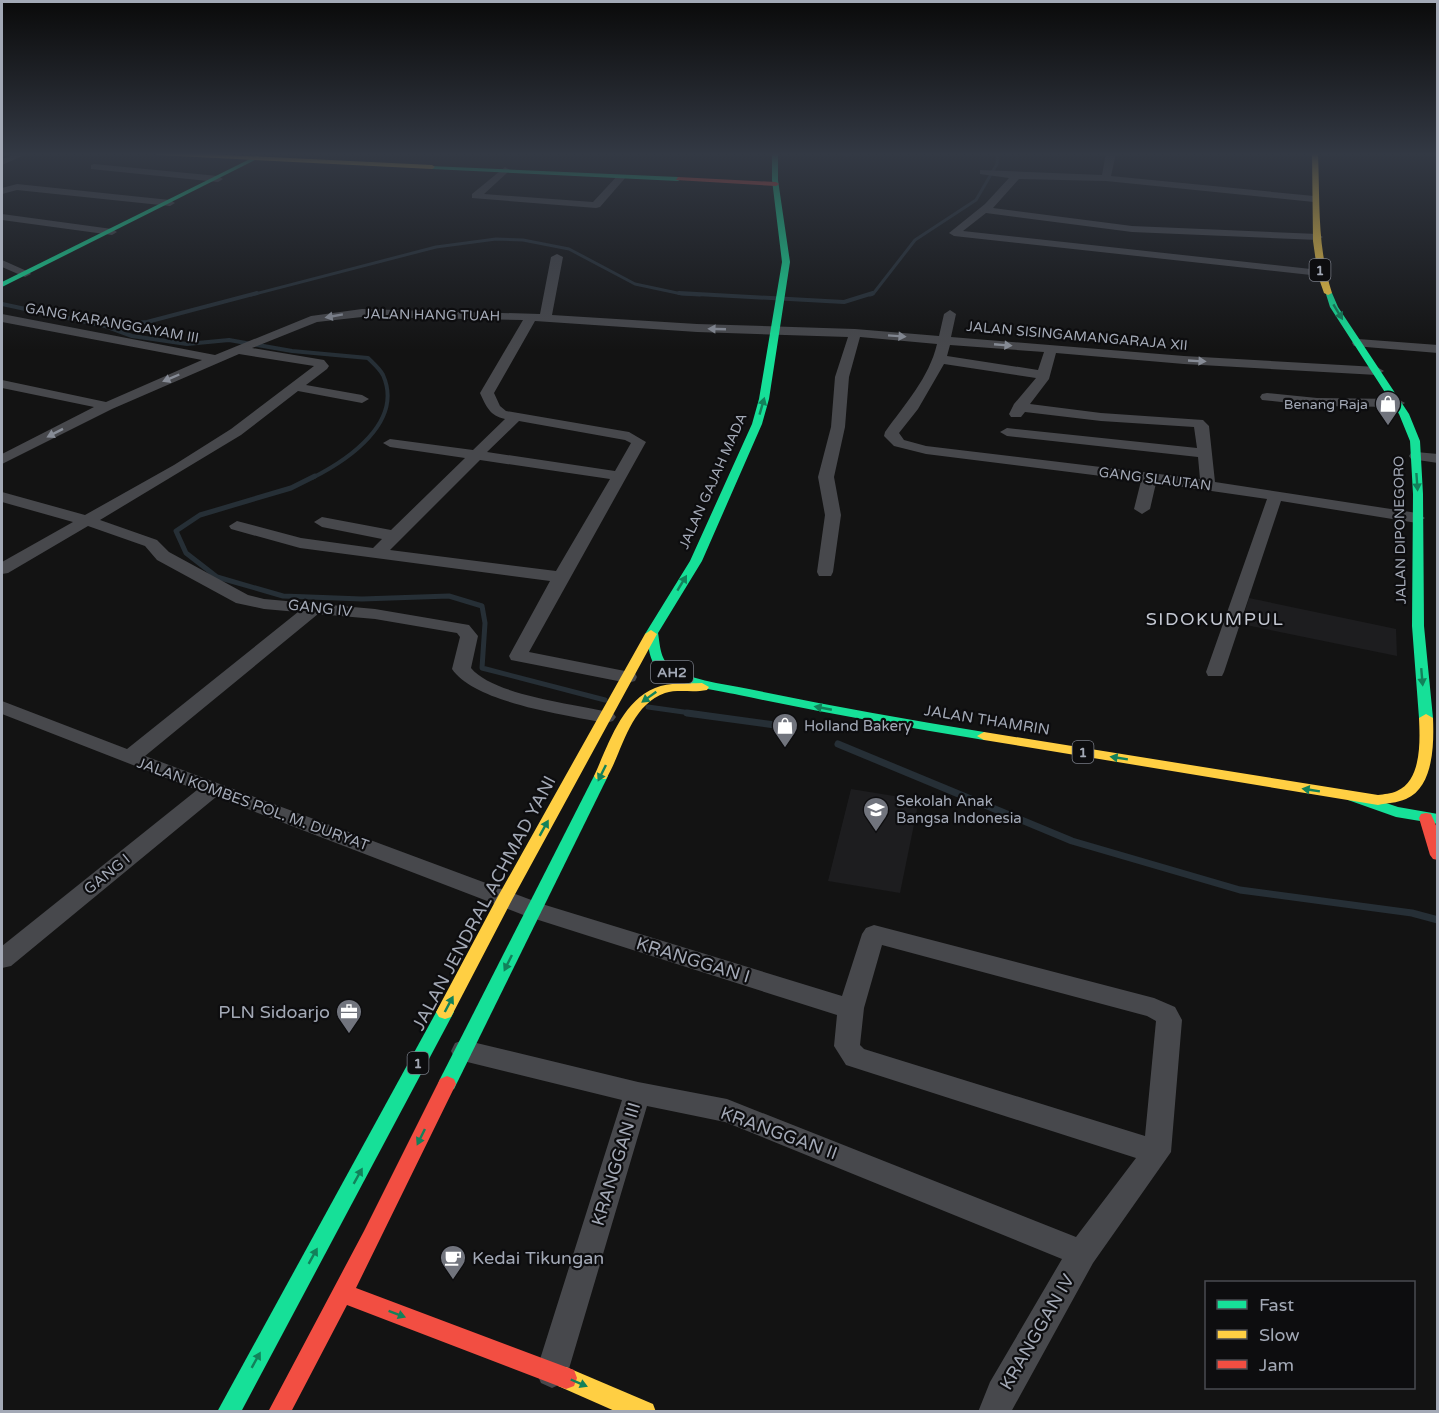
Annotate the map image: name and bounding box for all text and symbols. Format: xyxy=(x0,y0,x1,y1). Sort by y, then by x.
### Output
road number: 1 xyxy=(1310,259,1330,281)
street label: GANG KARANGGAYAM III xyxy=(24,299,200,347)
one-way arrow xyxy=(1332,304,1343,320)
street label: JALAN HANG TUAH xyxy=(364,305,500,325)
one-way arrow xyxy=(324,312,343,321)
street label: JALAN SISINGAMANGARAJA XII xyxy=(966,318,1188,354)
one-way arrow xyxy=(707,325,726,334)
one-way arrow xyxy=(887,331,906,341)
one-way arrow xyxy=(993,340,1012,350)
one-way arrow xyxy=(1188,356,1207,365)
one-way arrow xyxy=(163,374,180,383)
shop icon: Benang Raja xyxy=(1373,389,1403,427)
one-way arrow xyxy=(758,396,767,414)
place label: Benang Raja xyxy=(1284,396,1368,413)
street label: JALAN GAJAH MADA xyxy=(675,410,751,552)
one-way arrow xyxy=(46,428,63,438)
street label: JALAN DIPONEGORO xyxy=(1390,455,1410,605)
street label: GANG SLAUTAN xyxy=(1098,464,1212,494)
one-way arrow xyxy=(1413,473,1422,492)
one-way arrow xyxy=(677,575,688,591)
street label: GANG IV xyxy=(287,596,354,620)
district label: SIDOKUMPUL xyxy=(1146,608,1284,630)
road number: AH2 xyxy=(651,661,693,683)
one-way arrow xyxy=(1417,668,1427,687)
one-way arrow xyxy=(641,691,657,703)
street label: JALAN THAMRIN xyxy=(923,701,1051,739)
one-way arrow xyxy=(813,704,832,713)
shop icon: Holland Bakery xyxy=(770,711,800,749)
place label: Holland Bakery xyxy=(804,717,912,735)
road number: 1 xyxy=(1072,741,1094,763)
one-way arrow xyxy=(1109,753,1128,762)
street label: JALAN KOMBES POL. M. DURYAT xyxy=(135,754,371,854)
one-way arrow xyxy=(597,765,607,782)
street label: JALAN JENDRAL ACHMAD YANI xyxy=(407,772,561,1034)
one-way arrow xyxy=(1301,785,1320,794)
place label: Sekolah Anak Bangsa Indonesia xyxy=(896,792,1022,827)
school or university icon: Sekolah Anak Bangsa Indonesia xyxy=(861,795,891,833)
one-way arrow xyxy=(539,820,549,837)
street label: GANG I xyxy=(80,850,134,898)
street label: KRANGGAN I xyxy=(634,932,752,988)
one-way arrow xyxy=(503,954,512,971)
one-way arrow xyxy=(445,995,454,1012)
office icon: PLN Sidoarjo xyxy=(334,997,364,1035)
place label: PLN Sidoarjo xyxy=(218,1001,330,1023)
road number: 1 xyxy=(408,1052,428,1074)
street label: KRANGGAN III xyxy=(587,1100,645,1228)
street label: KRANGGAN II xyxy=(718,1102,840,1164)
one-way arrow xyxy=(416,1129,426,1146)
one-way arrow xyxy=(353,1167,363,1184)
cafe icon: Kedai Tikungan xyxy=(438,1243,468,1281)
one-way arrow xyxy=(308,1247,318,1264)
place label: Kedai Tikungan xyxy=(472,1247,604,1269)
street label: KRANGGAN IV xyxy=(995,1270,1079,1394)
legend xyxy=(1205,1281,1415,1389)
text: Fast xyxy=(1259,1294,1294,1316)
one-way arrow xyxy=(388,1309,406,1319)
text: Slow xyxy=(1259,1324,1300,1346)
one-way arrow xyxy=(251,1351,261,1368)
text: Jam xyxy=(1259,1354,1294,1376)
one-way arrow xyxy=(570,1378,588,1388)

